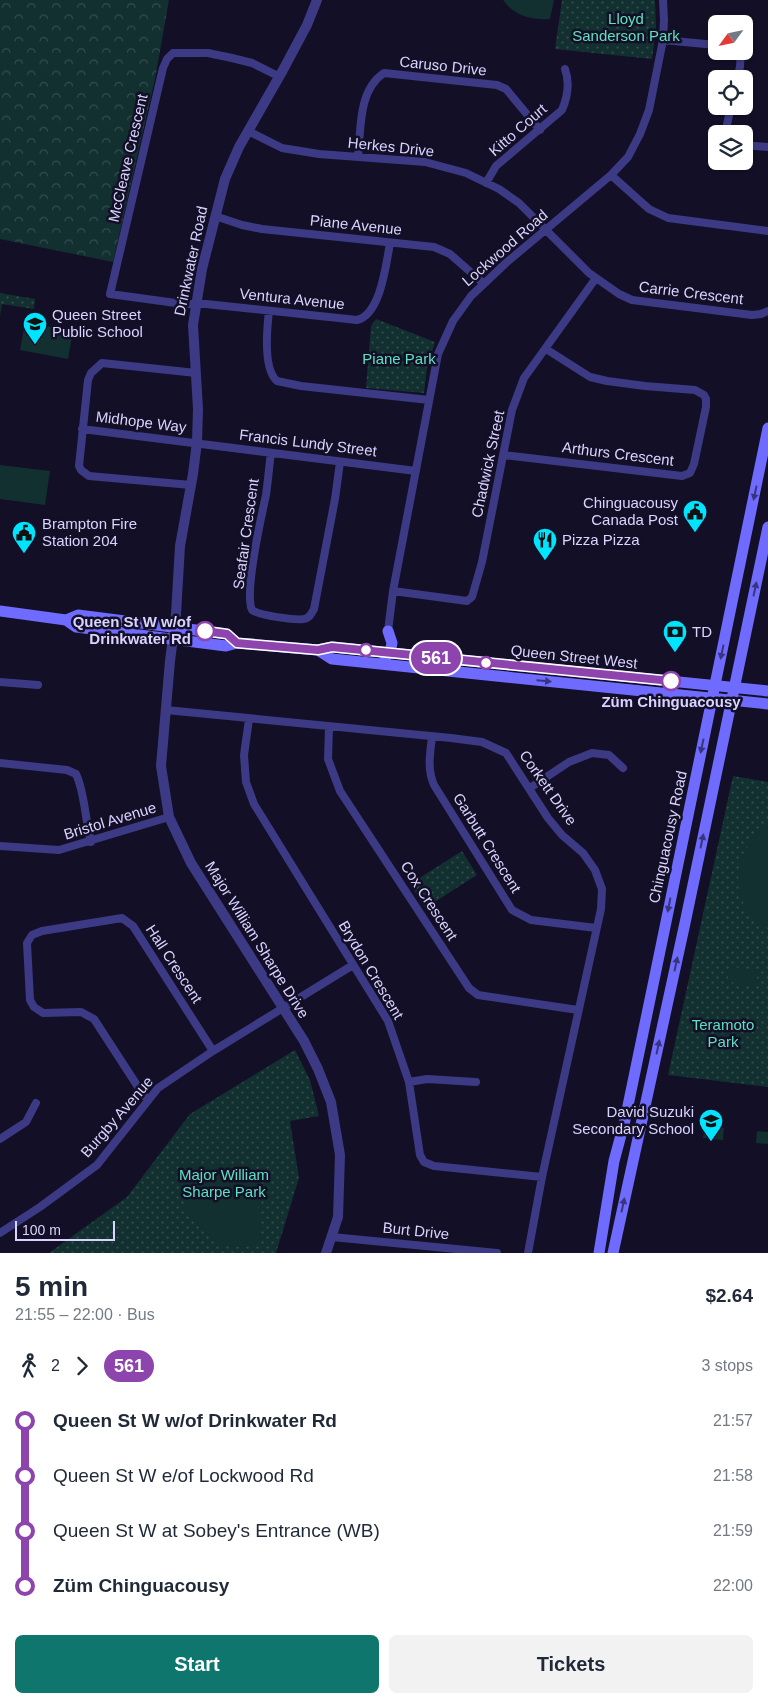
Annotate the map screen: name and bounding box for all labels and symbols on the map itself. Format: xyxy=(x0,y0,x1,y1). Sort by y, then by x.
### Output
park label: Lloyd Sanderson Park xyxy=(572,10,680,44)
north arrow xyxy=(708,15,752,60)
street label: Caruso Drive xyxy=(399,52,487,79)
street label: McCleave Crescent xyxy=(105,91,151,224)
street label: Kitto Court xyxy=(485,99,551,159)
street label: Herkes Drive xyxy=(347,134,435,159)
street label: Drinkwater Road xyxy=(171,204,210,317)
street label: Lockwood Road xyxy=(459,206,551,289)
street label: Piane Avenue xyxy=(309,211,403,238)
street label: Carrie Crescent xyxy=(638,278,745,307)
street label: Ventura Avenue xyxy=(239,285,345,312)
place label: Queen Street Public School xyxy=(52,306,143,340)
school or university icon: Queen Street Public School xyxy=(22,311,48,345)
park label: Piane Park xyxy=(362,350,436,367)
street label: Midhope Way xyxy=(95,408,188,436)
street label: Chadwick Street xyxy=(468,408,507,519)
street label: Francis Lundy Street xyxy=(238,426,379,459)
street label: Arthurs Crescent xyxy=(561,438,676,469)
street label: Seafair Crescent xyxy=(229,477,262,590)
one-way arrow xyxy=(751,485,759,501)
place label: Chinguacousy Canada Post xyxy=(583,494,679,528)
public building icon: Chinguacousy Canada Post xyxy=(682,499,708,533)
place label: Brampton Fire Station 204 xyxy=(42,515,137,549)
public building icon: Brampton Fire Station 204 xyxy=(11,520,37,554)
restaurant icon: Pizza Pizza xyxy=(532,527,558,561)
place label: Pizza Pizza xyxy=(562,531,640,548)
one-way arrow xyxy=(752,580,760,596)
place label: Queen St W w/of Drinkwater Rd xyxy=(73,613,192,647)
bank icon: TD xyxy=(662,619,688,653)
marker: Queen St W w/of Drinkwater Rd xyxy=(195,621,215,641)
place label: TD xyxy=(692,623,712,640)
street label: Queen Street West xyxy=(510,641,639,672)
line badge: 561 xyxy=(407,642,465,674)
unlabelled marker xyxy=(359,643,373,657)
one-way arrow xyxy=(718,645,726,660)
unlabelled marker xyxy=(479,656,493,670)
marker: Züm Chinguacousy xyxy=(661,671,681,691)
one-way arrow xyxy=(536,677,552,685)
place label: Züm Chinguacousy xyxy=(601,693,741,710)
one-way arrow xyxy=(698,738,706,753)
street label: Corkett Drive xyxy=(516,747,580,828)
street label: Chinguacousy Road xyxy=(645,769,690,905)
street label: Garbutt Crescent xyxy=(450,790,525,896)
street label: Bristol Avenue xyxy=(62,798,158,843)
one-way arrow xyxy=(698,834,706,849)
street label: Major William Sharpe Drive xyxy=(202,858,313,1021)
street label: Cox Crescent xyxy=(398,858,462,944)
one-way arrow xyxy=(665,897,673,913)
street label: Brydon Crescent xyxy=(335,917,408,1023)
street label: Hall Crescent xyxy=(143,921,207,1007)
one-way arrow xyxy=(672,956,680,971)
park label: Teramoto Park xyxy=(692,1016,754,1050)
one-way arrow xyxy=(654,1039,662,1054)
street label: Burgby Avenue xyxy=(77,1073,156,1161)
place label: David Suzuki Secondary School xyxy=(572,1103,694,1137)
school or university icon: David Suzuki Secondary School xyxy=(698,1108,724,1142)
park label: Major William Sharpe Park xyxy=(179,1166,269,1200)
one-way arrow xyxy=(620,1197,628,1213)
scale bar xyxy=(15,1218,115,1241)
street label: Burt Drive xyxy=(382,1219,450,1242)

